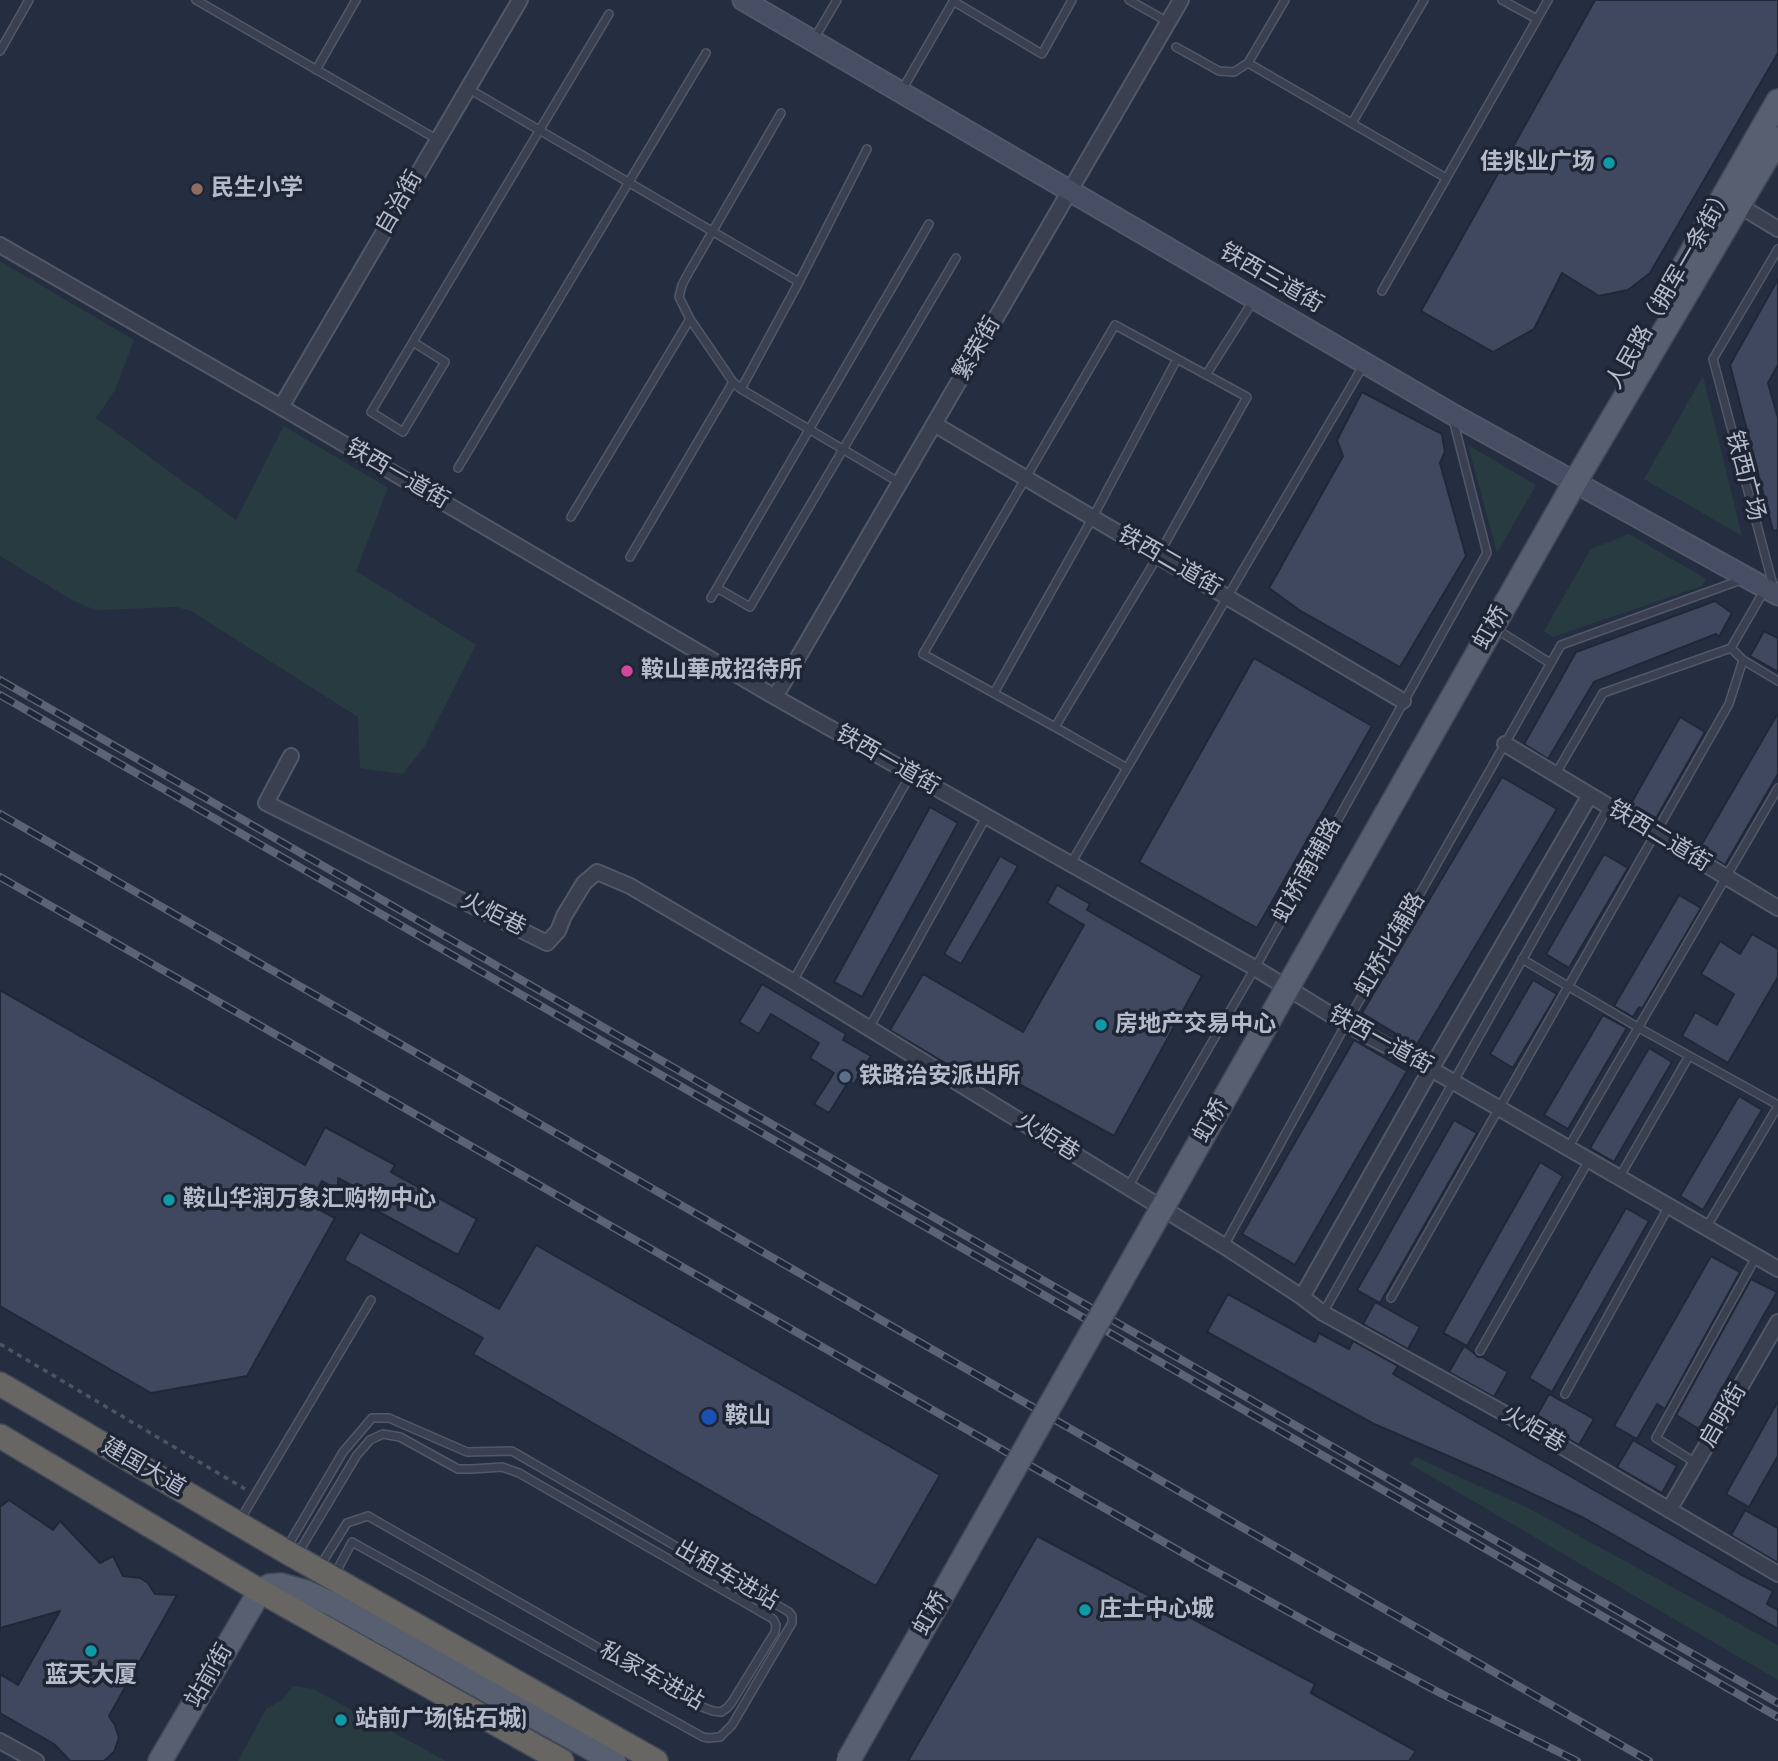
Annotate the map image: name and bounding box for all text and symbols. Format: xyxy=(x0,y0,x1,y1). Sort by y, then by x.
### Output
place label: 佳兆业广场 xyxy=(1480,149,1595,177)
marker: 佳兆业广场 xyxy=(1601,155,1617,171)
street label: 自治街 xyxy=(371,166,429,240)
place label: 民生小学 xyxy=(211,175,303,203)
marker: 民生小学 xyxy=(189,181,205,197)
street label: 人民路（拥军一条街） xyxy=(1602,182,1740,394)
street label: 铁西三道街 xyxy=(1214,238,1328,320)
street label: 繁荣街 xyxy=(949,312,1007,386)
street label: 铁西广场 xyxy=(1719,428,1769,524)
street label: 铁西一道街 xyxy=(340,434,454,516)
street label: 铁西二道街 xyxy=(1112,521,1226,603)
street label: 虹桥 xyxy=(1469,601,1515,655)
place label: 鞍山華成招待所 xyxy=(641,657,802,685)
marker: 鞍山華成招待所 xyxy=(619,663,635,679)
street label: 铁西一道街 xyxy=(830,720,944,802)
street label: 铁西二道街 xyxy=(1603,796,1715,878)
street label: 虹桥南辅路 xyxy=(1268,814,1348,928)
street label: 火炬巷 xyxy=(456,887,530,943)
street label: 虹桥北辅路 xyxy=(1350,888,1432,1002)
street label: 铁西一道街 xyxy=(1323,1001,1437,1081)
place label: 房地产交易中心 xyxy=(1115,1011,1276,1039)
marker: 房地产交易中心 xyxy=(1093,1017,1109,1033)
place label: 铁路治安派出所 xyxy=(859,1063,1020,1091)
marker: 铁路治安派出所 xyxy=(837,1069,853,1085)
street label: 虹桥 xyxy=(1189,1094,1235,1148)
street label: 火炬巷 xyxy=(1010,1108,1084,1168)
place label: 鞍山华润万象汇购物中心 xyxy=(183,1186,436,1214)
marker: 鞍山华润万象汇购物中心 xyxy=(161,1192,177,1208)
street label: 启明街 xyxy=(1695,1379,1753,1453)
street label: 火炬巷 xyxy=(1496,1401,1570,1459)
place label: 鞍山 xyxy=(725,1403,771,1431)
marker: 鞍山 xyxy=(699,1407,719,1427)
street label: 建国大道 xyxy=(96,1433,190,1503)
street label: 出租车进站 xyxy=(669,1535,783,1617)
street label: 虹桥 xyxy=(909,1587,955,1641)
place label: 庄士中心城 xyxy=(1099,1596,1214,1624)
marker: 庄士中心城 xyxy=(1077,1602,1093,1618)
street label: 私家车进站 xyxy=(594,1637,708,1717)
street label: 站前街 xyxy=(181,1639,239,1713)
marker: 蓝天大厦 xyxy=(83,1643,99,1659)
place label: 蓝天大厦 xyxy=(45,1662,137,1690)
place label: 站前广场(钻石城) xyxy=(355,1706,527,1734)
marker: 站前广场(钻石城) xyxy=(333,1712,349,1728)

